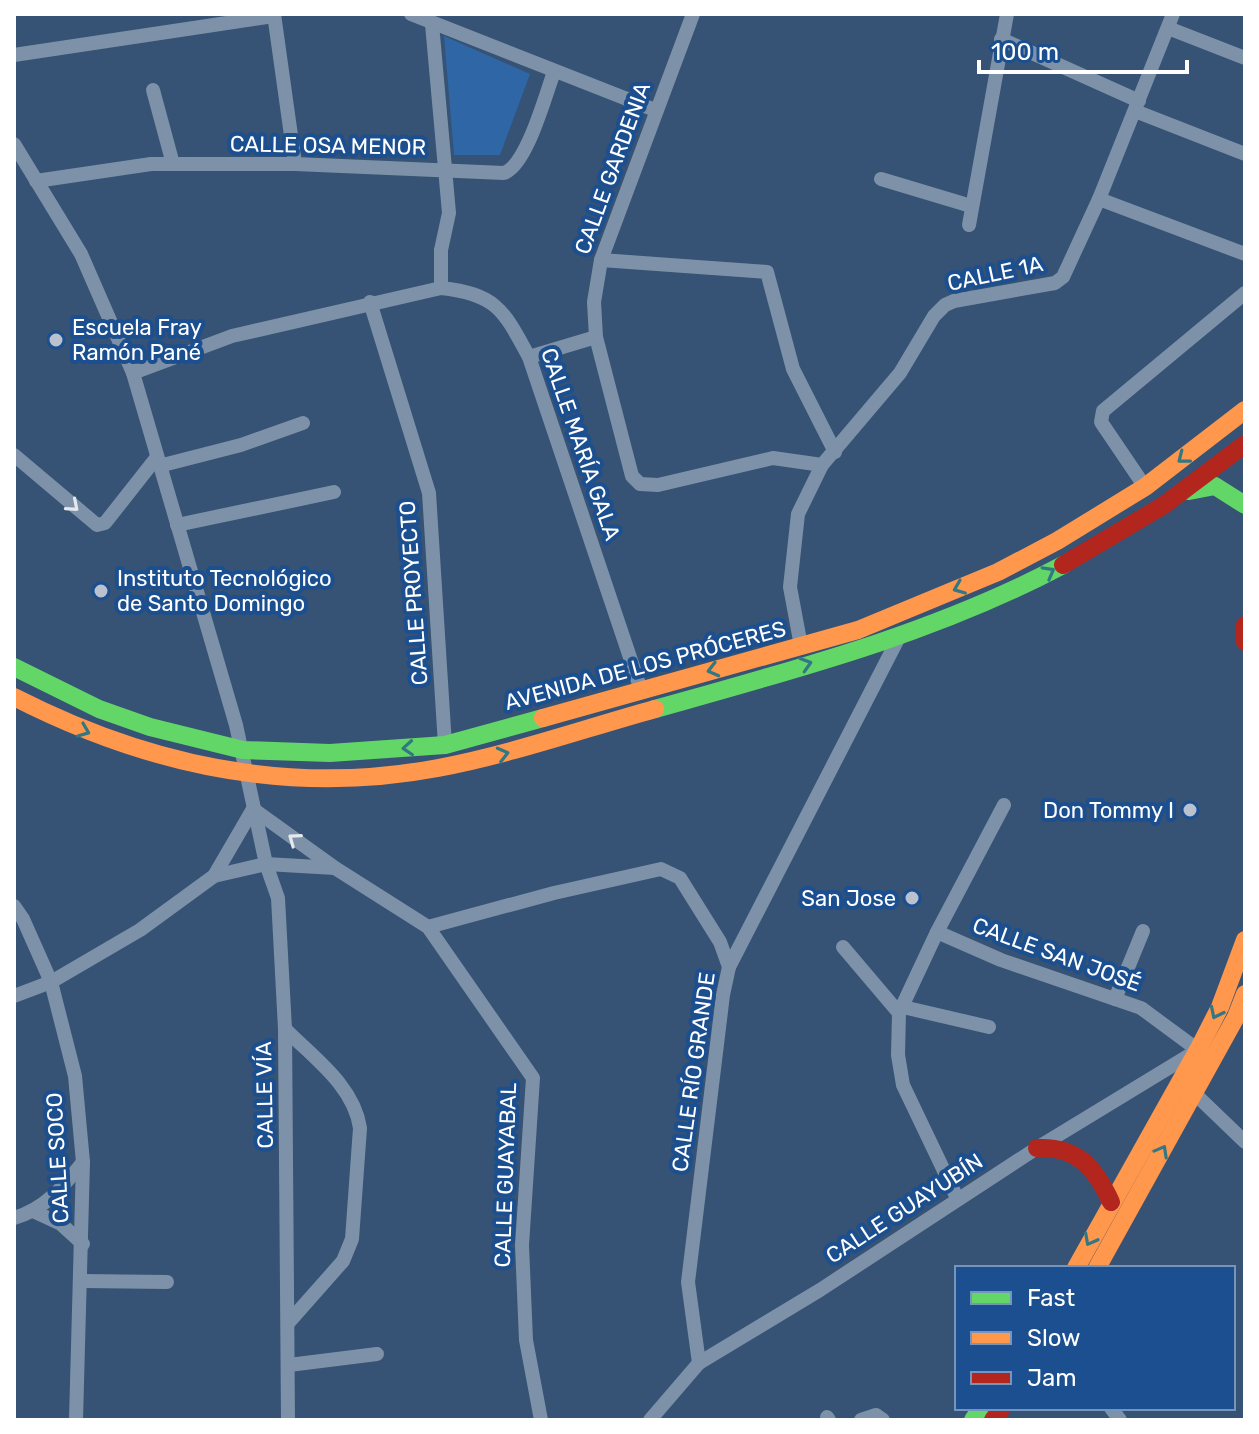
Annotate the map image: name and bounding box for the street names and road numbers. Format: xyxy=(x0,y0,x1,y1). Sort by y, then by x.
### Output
street label: CALLE GARDENIA xyxy=(569,78,656,258)
street label: CALLE OSA MENOR xyxy=(230,130,426,161)
street label: CALLE 1A xyxy=(945,250,1046,297)
street label: CALLE MARÍA GALA xyxy=(535,345,626,544)
street label: CALLE PROYECTO xyxy=(394,500,433,686)
street label: AVENIDA DE LOS PRÓCERES xyxy=(502,615,789,716)
street label: CALLE SAN JOSÉ xyxy=(969,911,1145,998)
street label: CALLE RÍO GRANDE xyxy=(666,970,721,1174)
street label: CALLE VÍA xyxy=(250,1041,279,1149)
street label: CALLE GUAYABAL xyxy=(489,1082,522,1268)
street label: CALLE SOCO xyxy=(41,1092,74,1224)
street label: CALLE GUAYUBÍN xyxy=(821,1148,988,1269)

